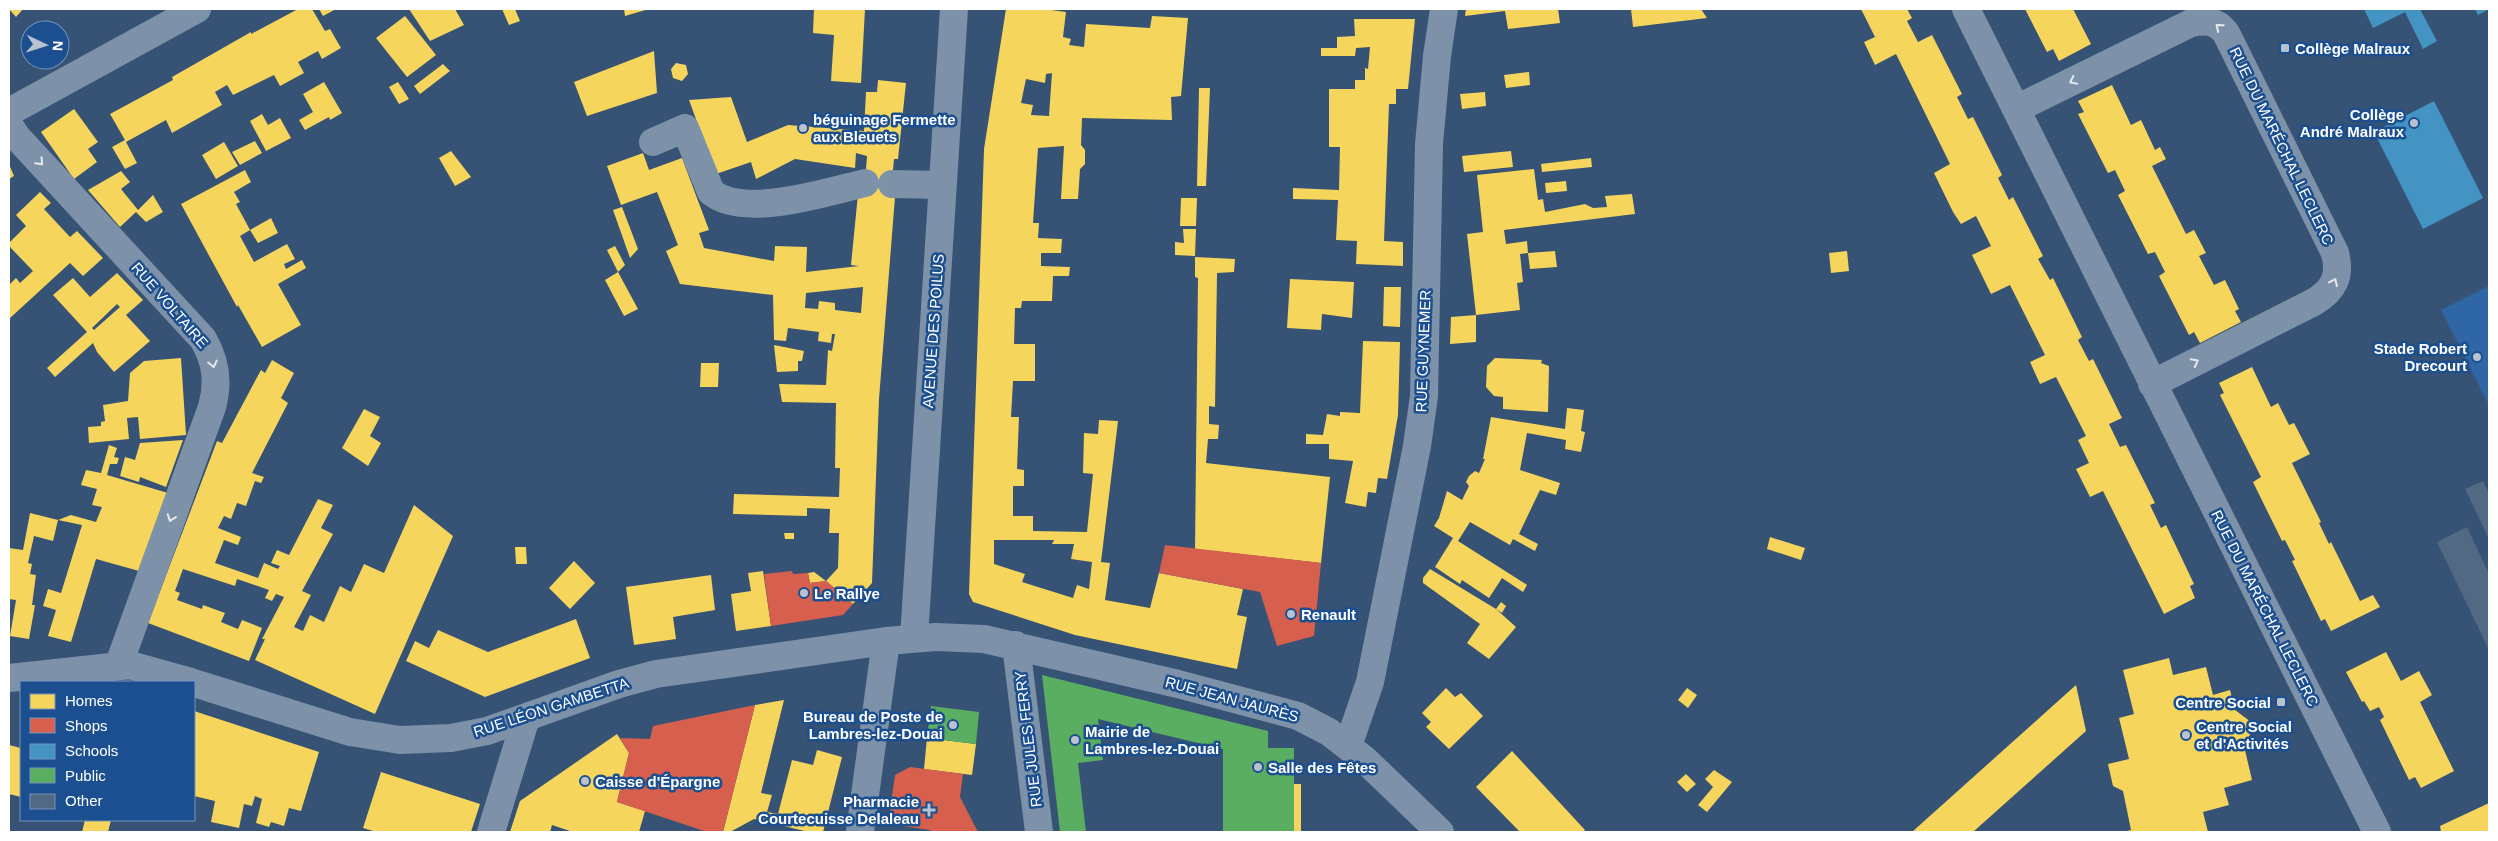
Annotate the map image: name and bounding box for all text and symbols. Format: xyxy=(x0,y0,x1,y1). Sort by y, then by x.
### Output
north arrow xyxy=(20,20,70,70)
one-way arrow xyxy=(2215,24,2224,33)
text: N xyxy=(50,40,66,52)
place label: Collège Malraux xyxy=(2295,40,2411,57)
marker: Collège Malraux xyxy=(2279,42,2291,54)
street label: RUE DU MARÉCHAL LECLERC xyxy=(2227,44,2337,248)
one-way arrow xyxy=(2069,75,2078,85)
place label: Collège André Malraux xyxy=(2300,106,2405,140)
place label: béguinage Fermette aux Bleuets xyxy=(813,111,956,145)
marker: Collège André Malraux xyxy=(2408,117,2420,129)
marker: béguinage Fermette aux Bleuets xyxy=(797,122,809,134)
one-way arrow xyxy=(34,156,43,165)
street label: AVENUE DES POILUS xyxy=(919,253,947,409)
street label: RUE VOLTAIRE xyxy=(128,259,212,351)
one-way arrow xyxy=(2328,278,2338,287)
street label: RUE GUYNEMER xyxy=(1412,289,1434,413)
place label: Stade Robert Drecourt xyxy=(2374,340,2467,374)
marker: Stade Robert Drecourt xyxy=(2471,351,2483,363)
one-way arrow xyxy=(2190,358,2199,368)
one-way arrow xyxy=(207,359,218,368)
street label: RUE DU MARÉCHAL LECLERC xyxy=(2208,507,2322,709)
one-way arrow xyxy=(167,513,177,522)
place label: Le Rallye xyxy=(814,585,880,602)
marker: Le Rallye xyxy=(798,587,810,599)
place label: Renault xyxy=(1301,606,1356,623)
marker: Renault xyxy=(1285,608,1297,620)
street label: RUE JULES FERRY xyxy=(1011,670,1045,808)
street label: RUE JEAN JAURÈS xyxy=(1163,673,1301,725)
street label: RUE LÉON GAMBETTA xyxy=(471,674,631,740)
legend xyxy=(20,681,195,821)
text: Homes xyxy=(65,692,113,709)
place label: Centre Social xyxy=(2175,694,2271,711)
marker: Centre Social xyxy=(2275,696,2287,708)
place label: Bureau de Poste de Lambres-lez-Douai xyxy=(803,708,943,742)
text: Shops xyxy=(65,717,108,734)
place label: Centre Social et d'Activités xyxy=(2196,718,2292,752)
marker: Bureau de Poste de Lambres-lez-Douai xyxy=(947,719,959,731)
place label: Mairie de Lambres-lez-Douai xyxy=(1085,723,1219,757)
marker: Centre Social et d'Activités xyxy=(2180,729,2192,741)
marker: Mairie de Lambres-lez-Douai xyxy=(1069,734,1081,746)
text: Schools xyxy=(65,742,118,759)
place label: Salle des Fêtes xyxy=(1268,759,1376,776)
marker: Salle des Fêtes xyxy=(1252,761,1264,773)
text: Public xyxy=(65,767,106,784)
place label: Caisse d'Épargne xyxy=(595,773,720,790)
marker: Caisse d'Épargne xyxy=(579,775,591,787)
text: Other xyxy=(65,792,103,809)
place label: Pharmacie Courtecuisse Delaleau xyxy=(758,793,919,827)
marker: Pharmacie Courtecuisse Delaleau xyxy=(923,804,935,816)

